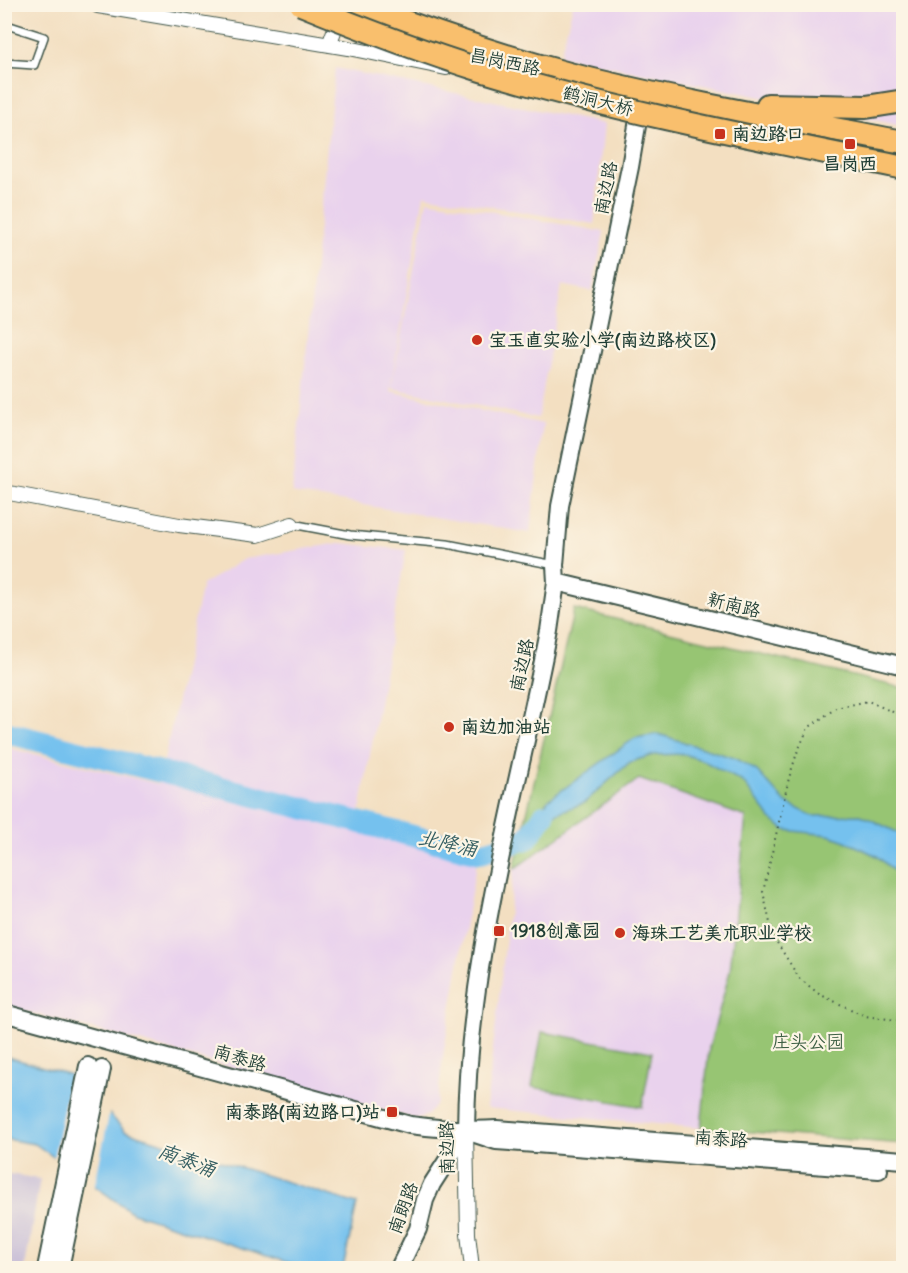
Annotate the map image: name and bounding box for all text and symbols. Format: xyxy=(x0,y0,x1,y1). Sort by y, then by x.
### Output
street label: 昌岗西路 xyxy=(467,43,543,80)
street label: 鹤洞大桥 xyxy=(560,81,636,120)
place label: 南边路口 xyxy=(732,122,804,145)
marker: 南边路口 xyxy=(713,127,727,141)
marker: 昌岗西 xyxy=(843,137,857,151)
place label: 昌岗西 xyxy=(823,152,877,175)
street label: 南边路 xyxy=(589,159,622,217)
place label: 宝玉直实验小学(南边路校区) xyxy=(489,328,716,351)
marker: 宝玉直实验小学(南边路校区) xyxy=(470,333,484,347)
street label: 新南路 xyxy=(705,587,763,622)
street label: 南边路 xyxy=(505,636,538,694)
place label: 南边加油站 xyxy=(461,715,551,738)
marker: 南边加油站 xyxy=(442,720,456,734)
water label: 北降涌 xyxy=(416,824,481,861)
place label: 1918创意园 xyxy=(511,919,600,942)
place label: 海珠工艺美术职业学校 xyxy=(632,921,812,944)
marker: 1918创意园 xyxy=(492,924,506,938)
marker: 海珠工艺美术职业学校 xyxy=(613,926,627,940)
park label: 庄头公园 xyxy=(772,1030,844,1053)
street label: 南泰路 xyxy=(211,1039,269,1076)
place label: 南泰路(南边路口)站 xyxy=(225,1100,380,1123)
marker: 南泰路(南边路口)站 xyxy=(385,1105,399,1119)
street label: 南边路 xyxy=(435,1121,458,1175)
street label: 南泰路 xyxy=(693,1125,749,1152)
water label: 南泰涌 xyxy=(155,1137,221,1182)
street label: 南朗路 xyxy=(382,1179,423,1237)

